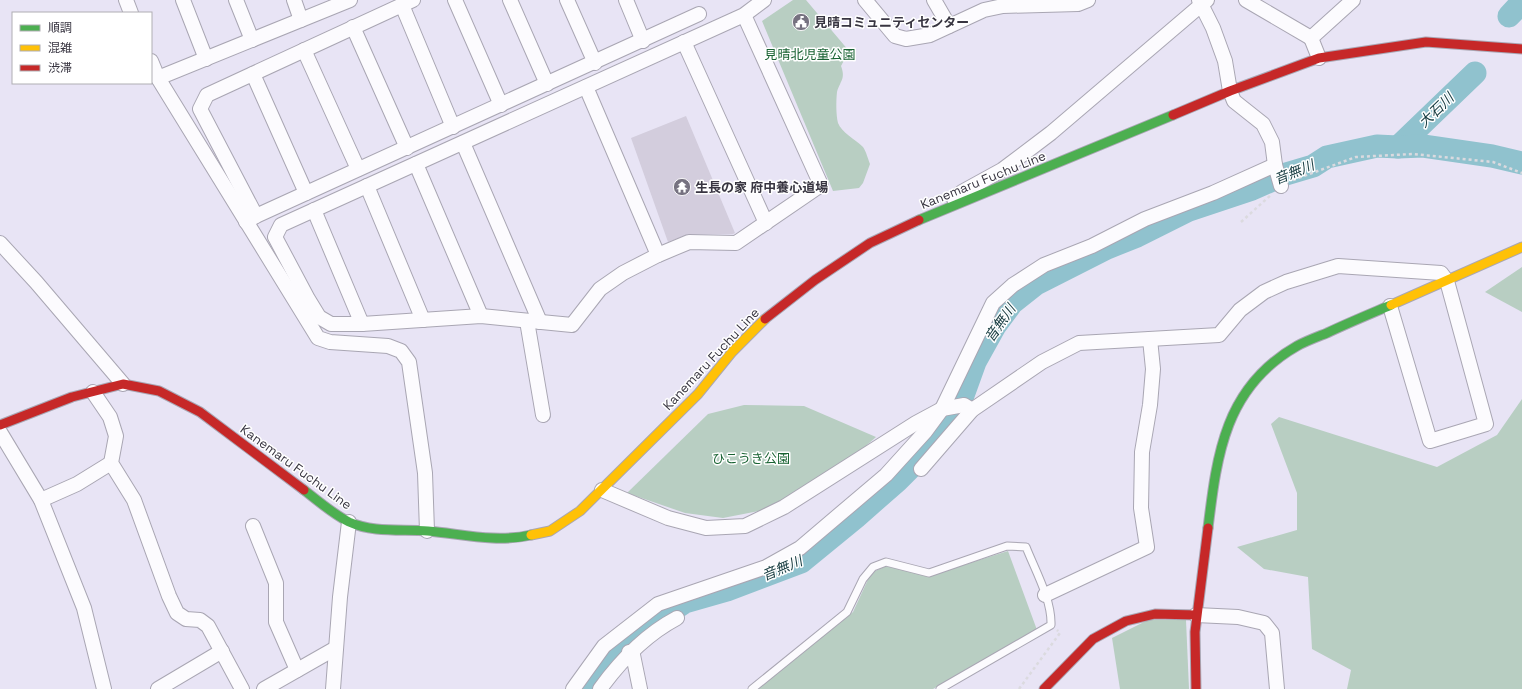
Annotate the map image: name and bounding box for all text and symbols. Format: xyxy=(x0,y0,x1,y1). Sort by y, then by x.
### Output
legend xyxy=(12,12,152,84)
public building icon: 見晴コミュニティセンター xyxy=(791,12,811,32)
place label: 見晴コミュニティセンター xyxy=(814,14,969,31)
text: 順調 xyxy=(48,20,72,36)
text: 混雑 xyxy=(48,40,72,56)
park label: 見晴北児童公園 xyxy=(764,46,856,63)
text: 渋滞 xyxy=(48,60,72,76)
water label: 大石川 xyxy=(1415,88,1459,131)
street label: Kanemaru Fuchu Line xyxy=(918,147,1048,213)
water label: 音無川 xyxy=(1271,155,1319,188)
temple icon: 生長の家 府中養心道場 xyxy=(672,177,692,197)
place label: 生長の家 府中養心道場 xyxy=(695,179,828,196)
water label: 音無川 xyxy=(981,299,1021,345)
street label: Kanemaru Fuchu Line xyxy=(659,304,763,414)
street label: Kanemaru Fuchu Line xyxy=(237,421,355,513)
park label: ひこうき公園 xyxy=(712,450,790,467)
water label: 音無川 xyxy=(759,551,807,584)

